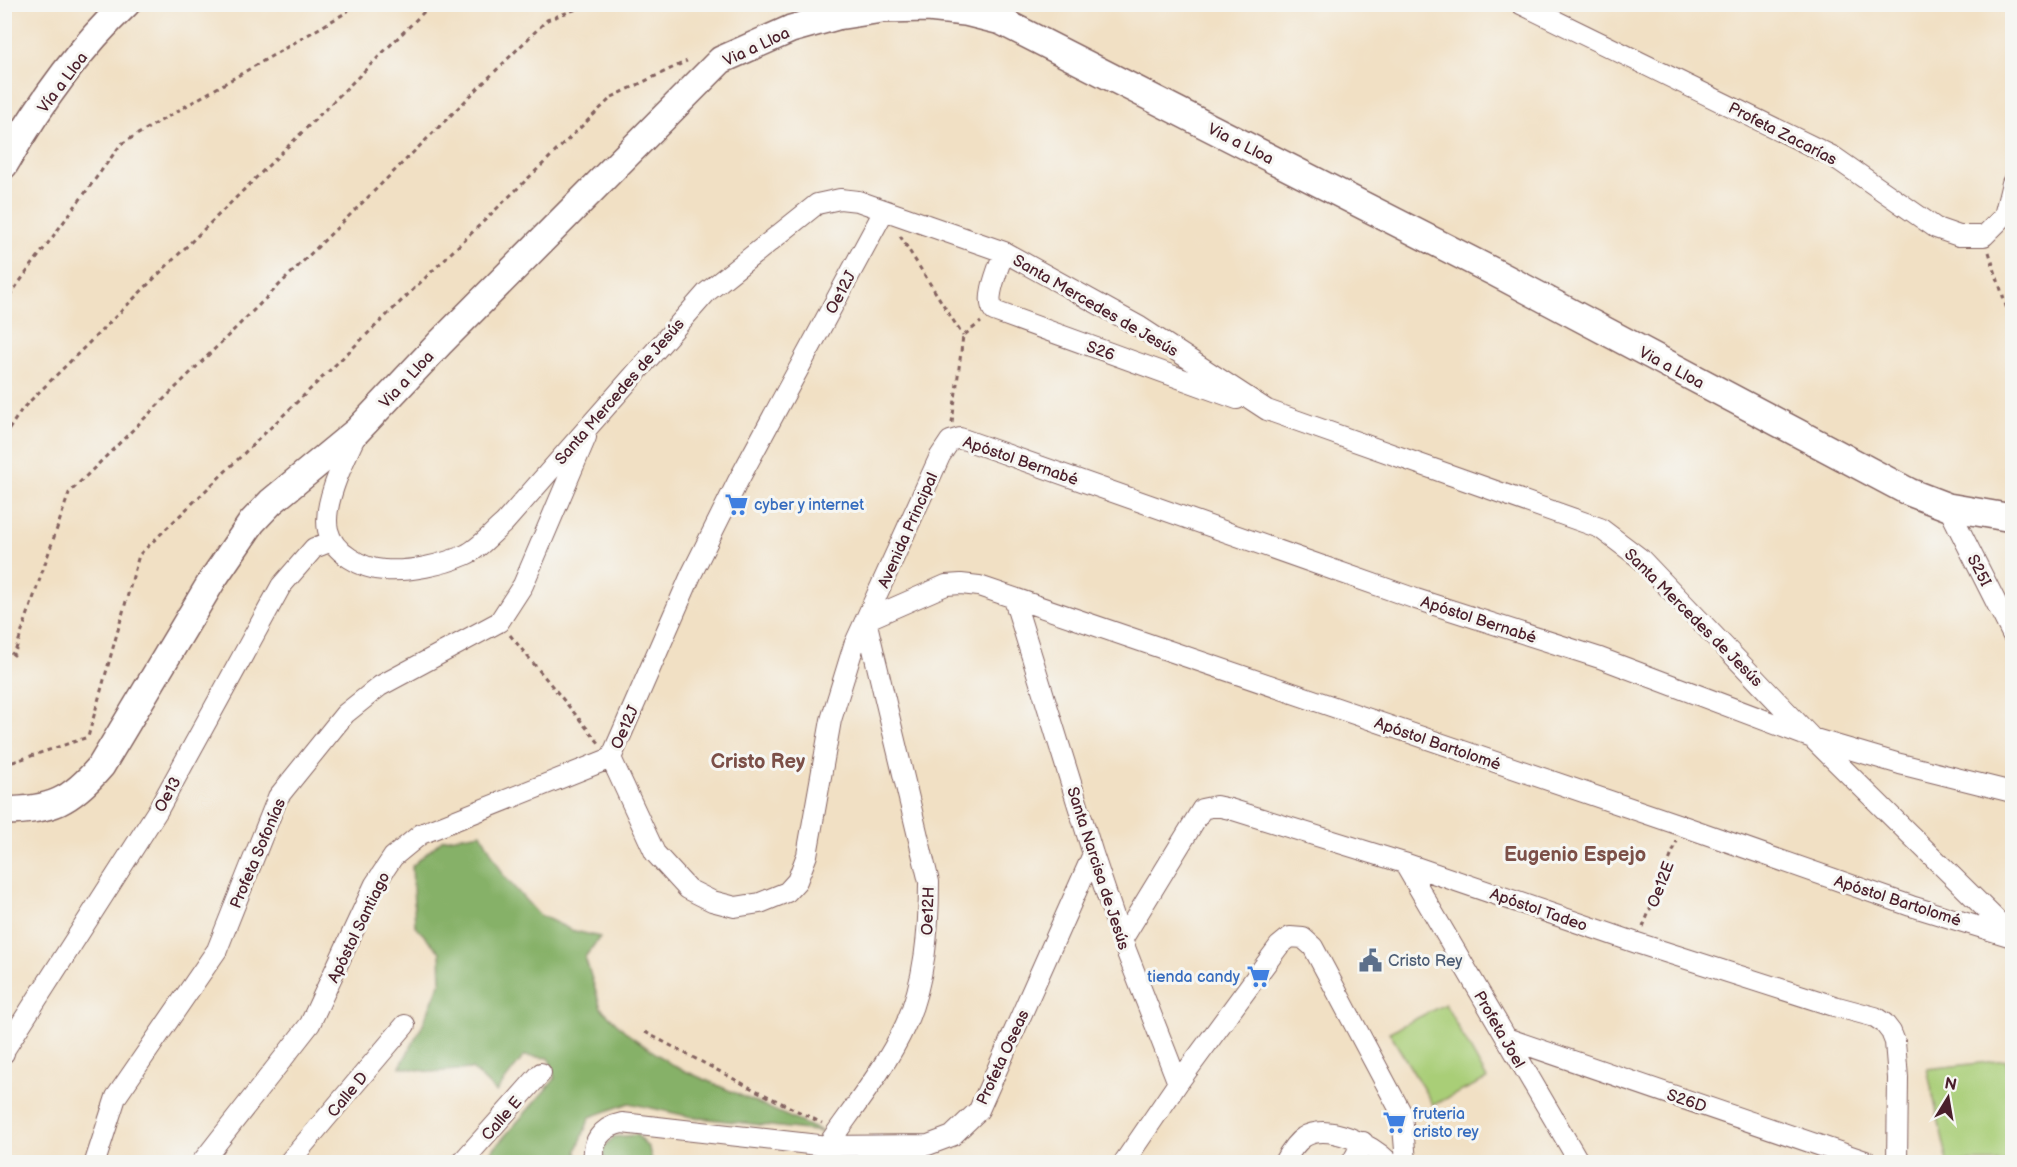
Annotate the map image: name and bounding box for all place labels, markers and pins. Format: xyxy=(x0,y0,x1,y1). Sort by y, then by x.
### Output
supermarket icon: cyber y internet xyxy=(723,491,749,517)
place label: cyber y internet xyxy=(754,496,864,515)
public building icon: Cristo Rey xyxy=(1357,947,1383,973)
place label: Cristo Rey xyxy=(1388,952,1463,971)
supermarket icon: tienda candy xyxy=(1245,963,1271,989)
place label: tienda candy xyxy=(1147,968,1241,987)
place label: fruteria cristo rey xyxy=(1413,1105,1480,1142)
supermarket icon: fruteria cristo rey xyxy=(1382,1109,1408,1135)

